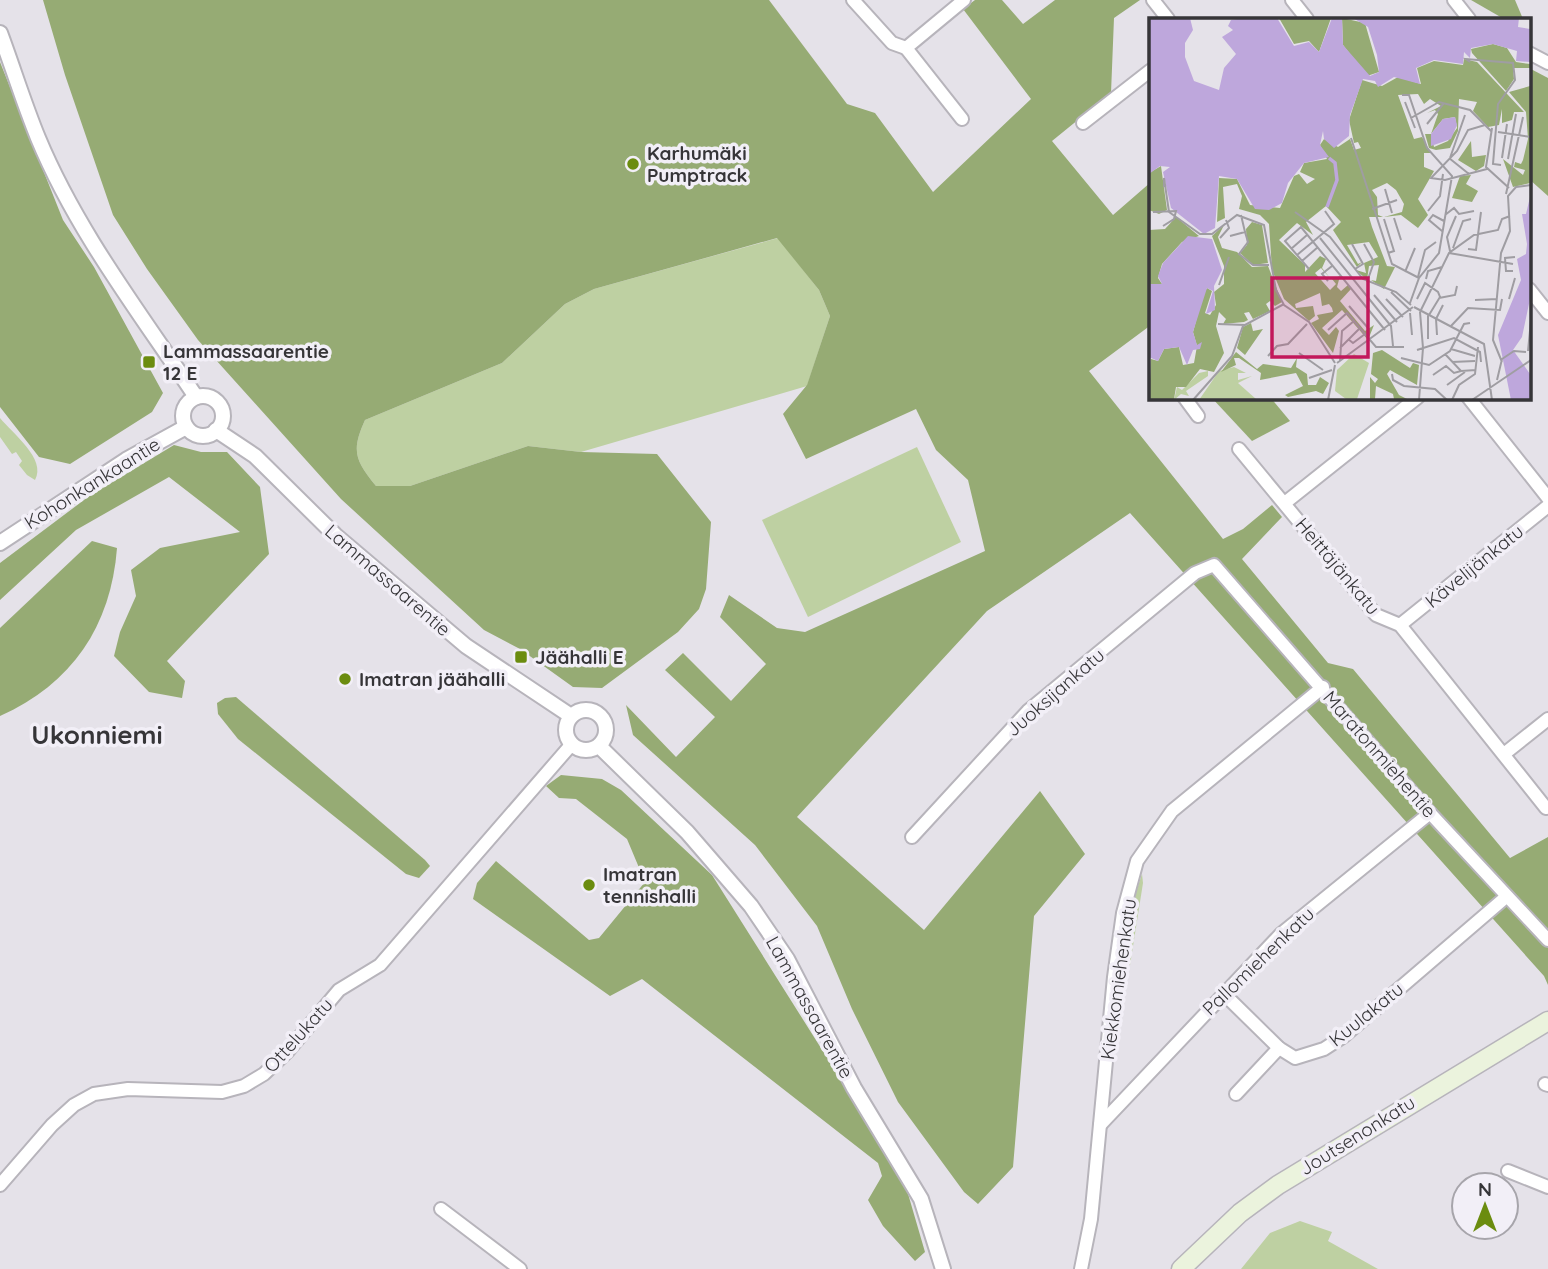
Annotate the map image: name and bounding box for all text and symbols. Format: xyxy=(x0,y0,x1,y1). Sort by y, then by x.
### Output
inset map xyxy=(1149,18,1530,399)
place label: Karhumäki Pumptrack xyxy=(647,141,748,187)
marker: Karhumäki Pumptrack xyxy=(625,156,641,172)
place label: Lammassaarentie 12 E xyxy=(163,339,329,385)
marker: Lammassaarentie 12 E xyxy=(141,354,157,370)
street label: Kohonkankaantie xyxy=(20,432,164,534)
street label: Heittäjänkatu xyxy=(1290,513,1386,619)
street label: Lammassaarentie xyxy=(320,519,456,641)
street label: Kävelijänkatu xyxy=(1420,519,1528,613)
street label: Juoksijankatu xyxy=(1001,643,1109,741)
place label: Jäähalli E xyxy=(535,645,624,669)
marker: Jäähalli E xyxy=(513,649,529,665)
place label: Imatran jäähalli xyxy=(359,667,505,691)
marker: Imatran jäähalli xyxy=(337,671,353,687)
street label: Maratonmiehentie xyxy=(1318,686,1442,822)
district label: Ukonniemi xyxy=(31,718,163,751)
place label: Imatran tennishalli xyxy=(603,862,696,908)
marker: Imatran tennishalli xyxy=(581,877,597,893)
street label: Kiekkomiehenkatu xyxy=(1095,897,1141,1061)
street label: Pallomiehenkatu xyxy=(1197,902,1319,1020)
street label: Lammassaarentie xyxy=(761,932,859,1082)
street label: Kuulakatu xyxy=(1324,977,1408,1051)
street label: Ottelukatu xyxy=(258,993,338,1077)
street label: Joutsenonkatu xyxy=(1295,1090,1419,1180)
north arrow xyxy=(1450,1171,1520,1241)
text: N xyxy=(1478,1177,1492,1201)

